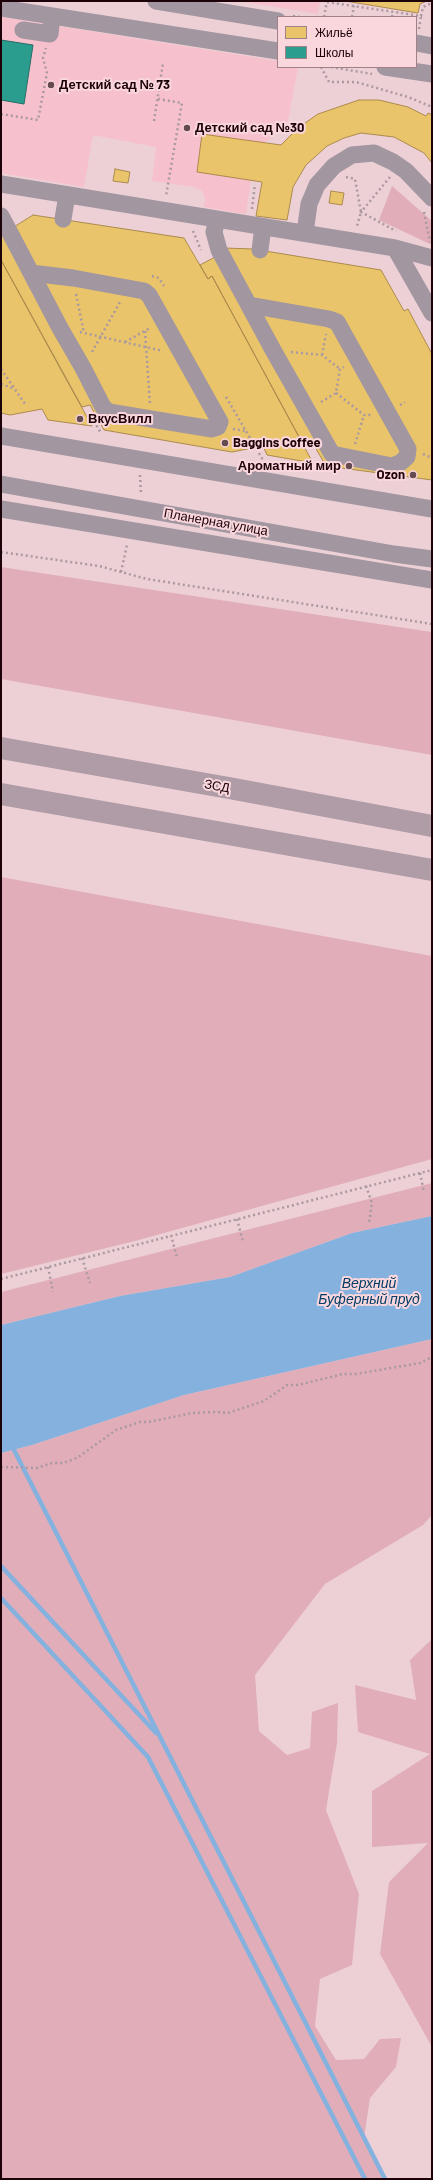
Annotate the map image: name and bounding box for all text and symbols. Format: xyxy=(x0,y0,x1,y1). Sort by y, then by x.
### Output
legend xyxy=(277,16,417,68)
text: Жильё xyxy=(315,25,353,39)
text: Школы xyxy=(315,45,353,59)
place label: Детский сад № 73 xyxy=(59,77,170,93)
marker: Детский сад № 73 xyxy=(46,80,56,90)
place label: Детский сад №30 xyxy=(195,120,304,136)
marker: Детский сад №30 xyxy=(182,123,192,133)
place label: ВкусВилл xyxy=(88,411,152,427)
marker: ВкусВилл xyxy=(75,414,85,424)
place label: Baggins Coffee xyxy=(233,435,321,451)
marker: Baggins Coffee xyxy=(220,438,230,448)
place label: Ароматный мир xyxy=(238,458,341,474)
marker: Ароматный мир xyxy=(344,461,354,471)
place label: Ozon xyxy=(377,467,405,483)
marker: Ozon xyxy=(408,470,418,480)
street label: Планерная улица xyxy=(163,505,269,539)
street label: ЗСД xyxy=(203,776,231,796)
water label: Верхний Буферный пруд xyxy=(318,1275,420,1308)

